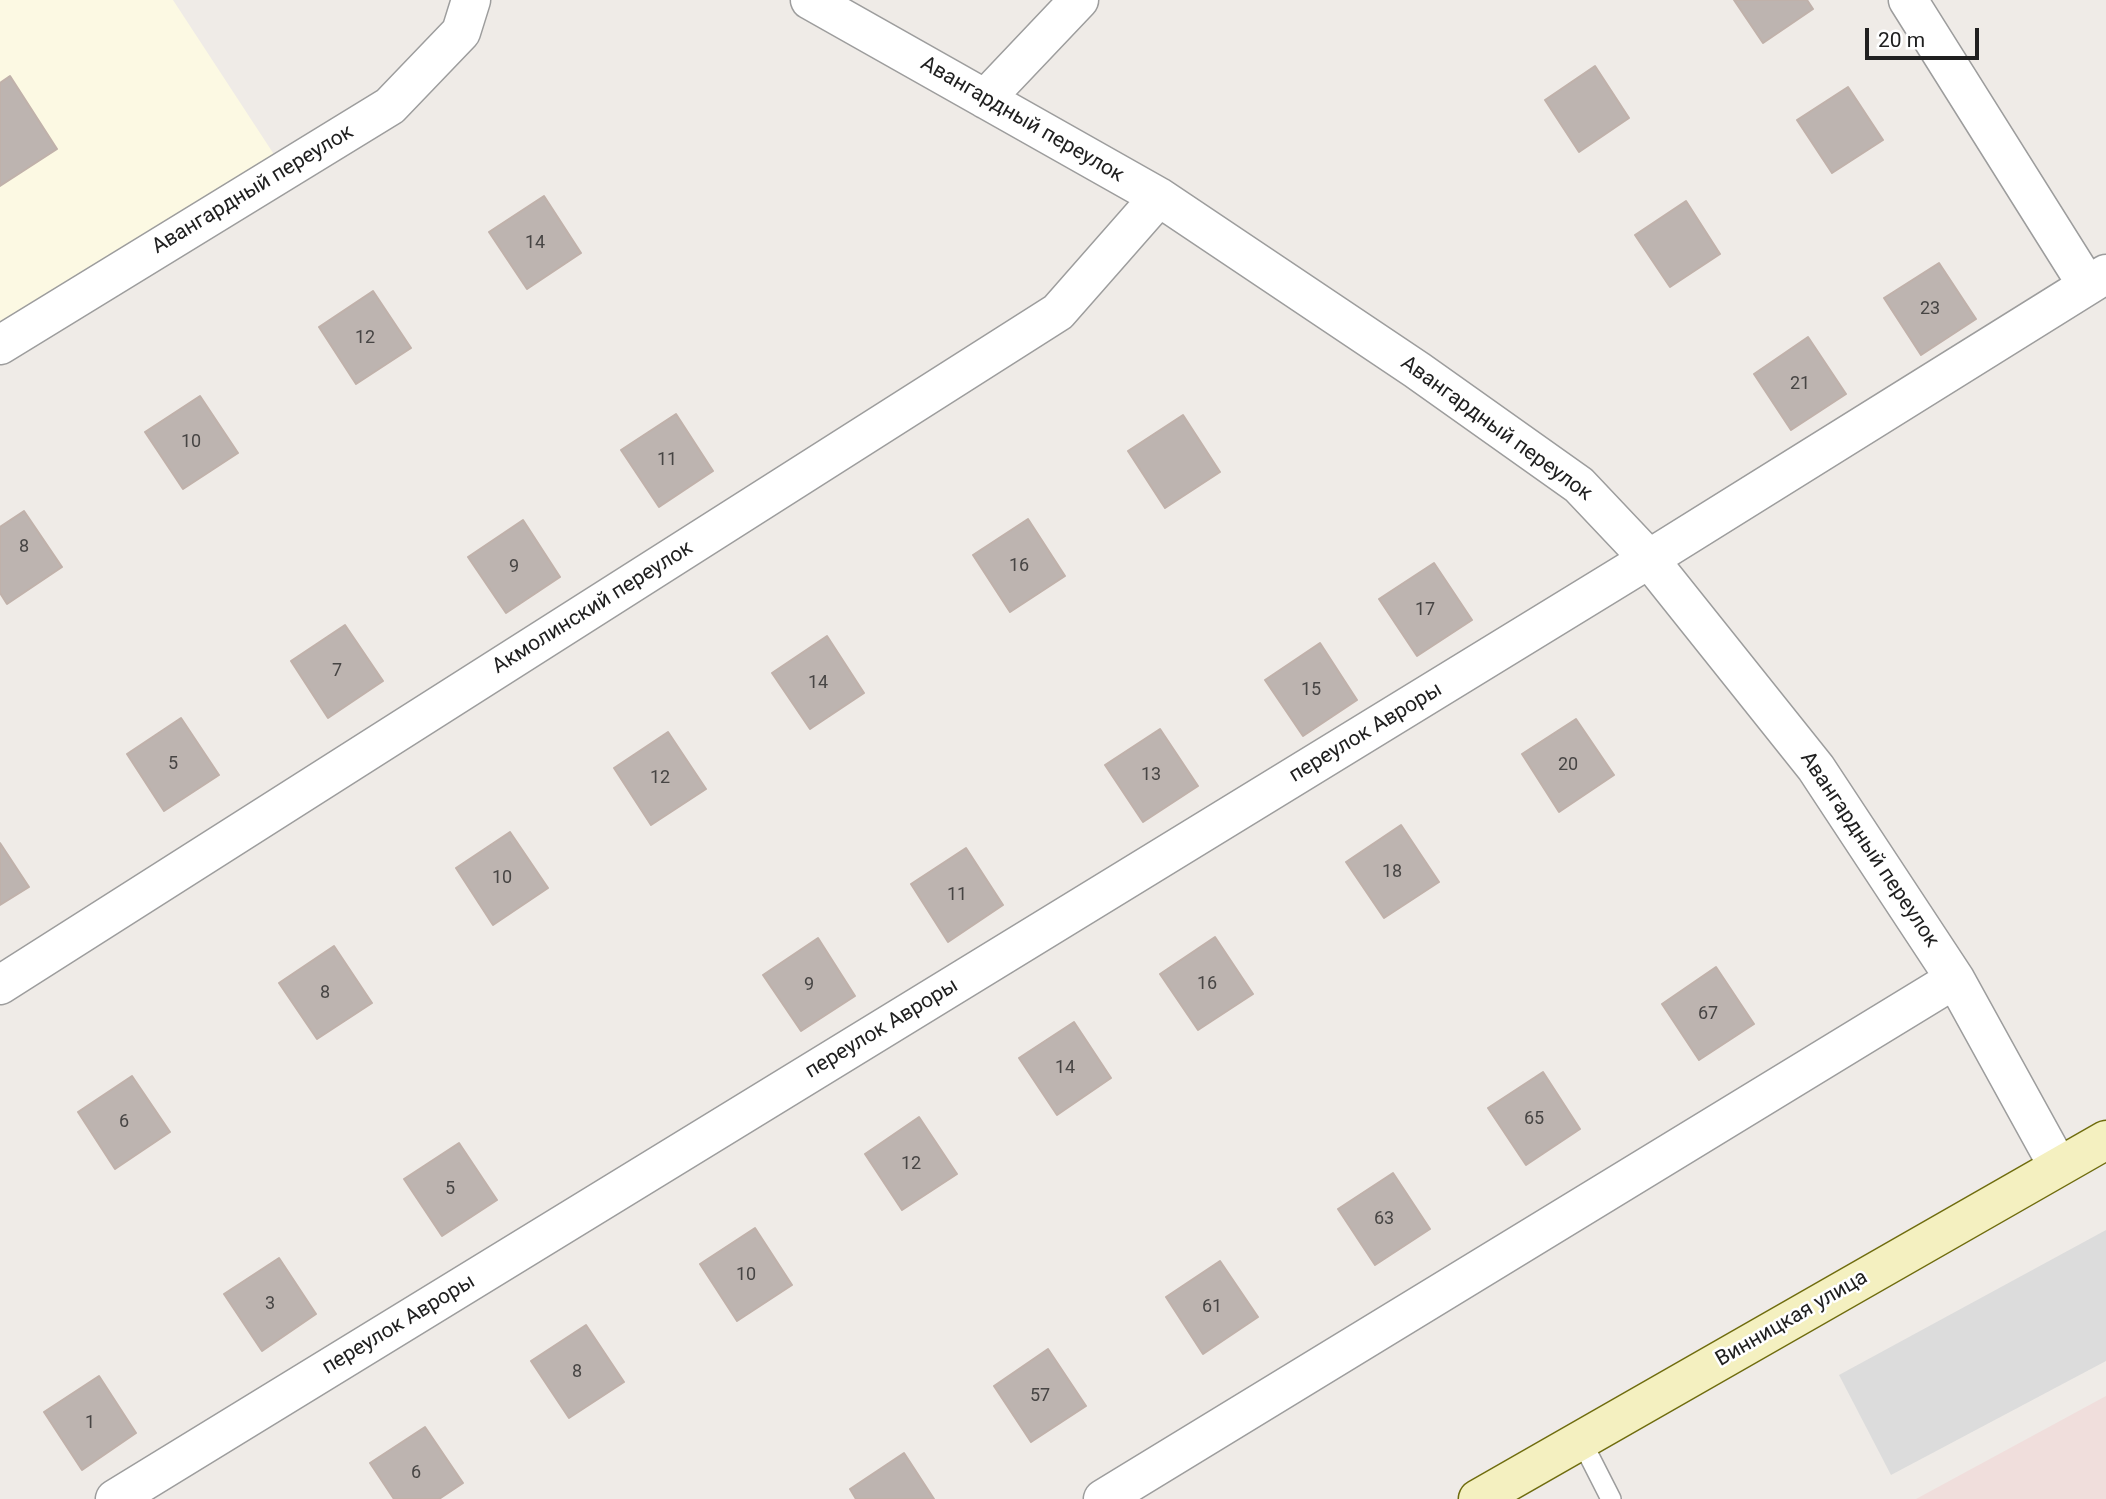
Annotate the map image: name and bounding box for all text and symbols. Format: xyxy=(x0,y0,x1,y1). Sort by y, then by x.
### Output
scale bar xyxy=(1868,14,1982,58)
text: 20 m xyxy=(1878,28,1925,52)
street label: Авангардный переулок xyxy=(916,51,1128,189)
street label: Авангардный переулок xyxy=(148,120,358,260)
house number: 14 xyxy=(525,232,545,254)
house number: 23 xyxy=(1920,298,1940,320)
house number: 12 xyxy=(355,327,375,349)
street label: Авангардный переулок xyxy=(1395,351,1597,507)
house number: 21 xyxy=(1790,373,1810,395)
house number: 10 xyxy=(181,431,201,453)
house number: 11 xyxy=(657,449,677,471)
house number: 8 xyxy=(19,536,29,558)
street label: Акмолинский переулок xyxy=(488,536,698,680)
house number: 16 xyxy=(1009,555,1029,577)
house number: 9 xyxy=(509,556,519,578)
house number: 17 xyxy=(1415,599,1435,621)
house number: 7 xyxy=(332,660,342,682)
house number: 14 xyxy=(808,672,828,694)
street label: переулок Авроры xyxy=(1285,677,1447,789)
house number: 15 xyxy=(1301,679,1321,701)
street label: Авангардный переулок xyxy=(1794,747,1944,953)
house number: 5 xyxy=(168,753,178,775)
house number: 20 xyxy=(1558,754,1578,776)
house number: 13 xyxy=(1141,764,1161,786)
house number: 12 xyxy=(650,767,670,789)
house number: 18 xyxy=(1382,861,1402,883)
house number: 10 xyxy=(492,867,512,889)
house number: 11 xyxy=(947,884,967,906)
street label: переулок Авроры xyxy=(801,973,963,1085)
house number: 16 xyxy=(1197,973,1217,995)
house number: 9 xyxy=(804,974,814,996)
house number: 8 xyxy=(320,982,330,1004)
house number: 67 xyxy=(1698,1003,1718,1025)
house number: 14 xyxy=(1055,1057,1075,1079)
house number: 65 xyxy=(1524,1108,1544,1130)
house number: 6 xyxy=(119,1111,129,1133)
house number: 12 xyxy=(901,1153,921,1175)
house number: 5 xyxy=(445,1178,455,1200)
house number: 63 xyxy=(1374,1208,1394,1230)
house number: 10 xyxy=(736,1264,756,1286)
street label: Винницкая улица xyxy=(1712,1265,1872,1373)
street label: переулок Авроры xyxy=(318,1269,480,1381)
house number: 3 xyxy=(265,1293,275,1315)
house number: 61 xyxy=(1202,1296,1222,1318)
house number: 8 xyxy=(572,1361,582,1383)
house number: 57 xyxy=(1030,1385,1050,1407)
house number: 1 xyxy=(85,1412,95,1434)
house number: 6 xyxy=(411,1462,421,1484)

